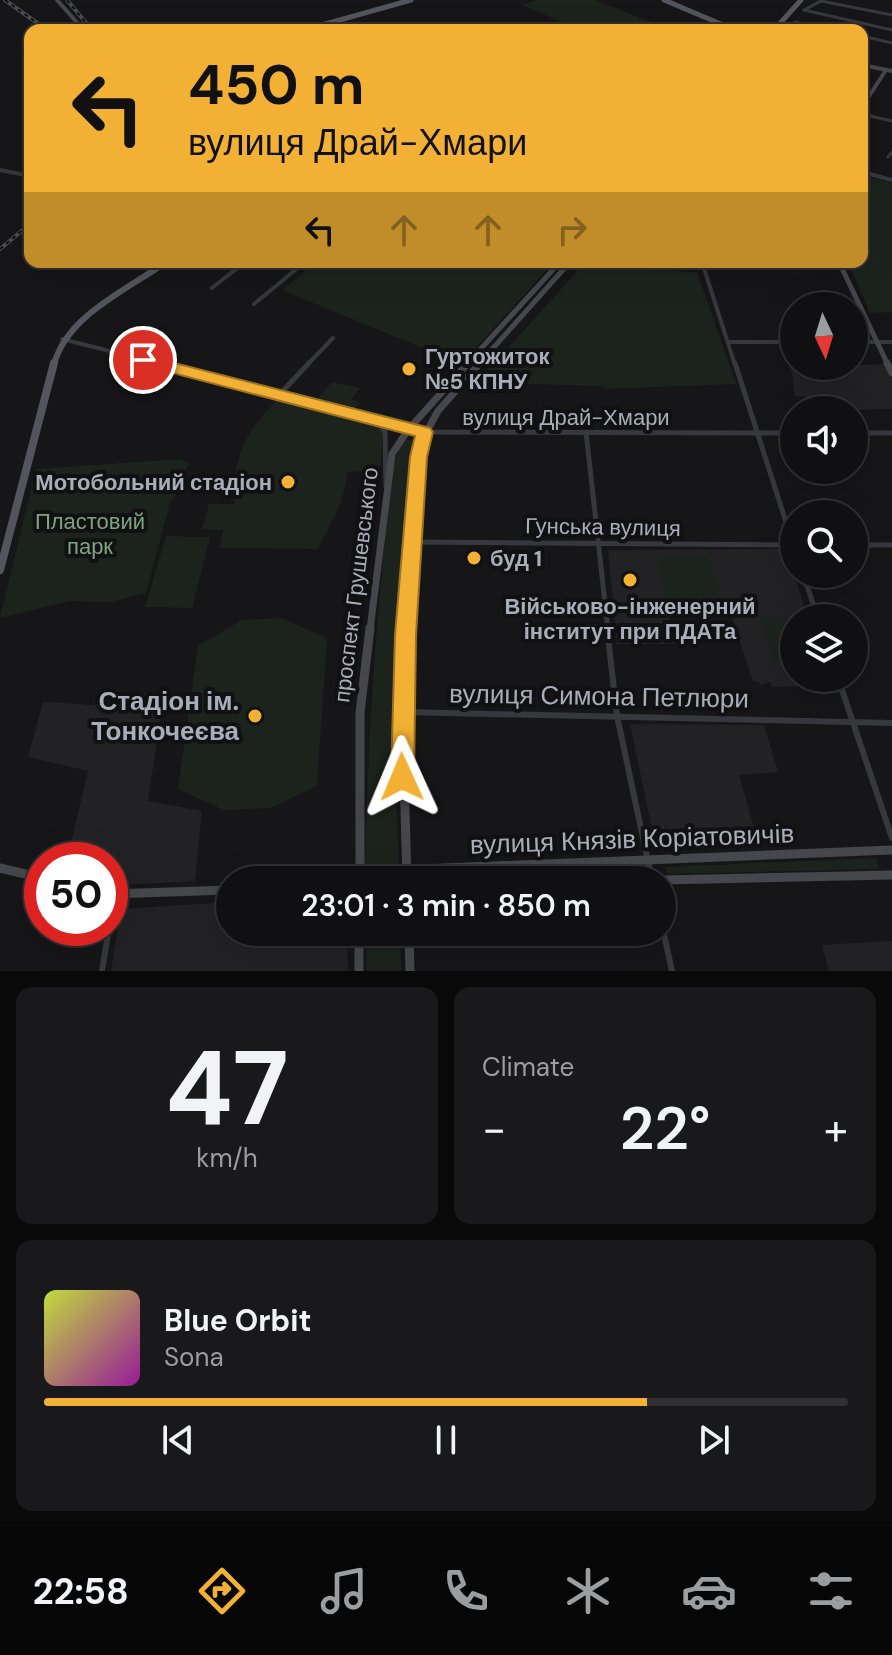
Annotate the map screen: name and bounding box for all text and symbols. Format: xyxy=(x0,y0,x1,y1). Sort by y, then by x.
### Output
text: 450 m xyxy=(188,48,365,121)
icon: left xyxy=(56,56,160,160)
text: вулиця Драй-Хмари xyxy=(188,119,527,166)
icon: left xyxy=(298,208,342,252)
icon: ahead xyxy=(382,208,426,252)
icon: ahead xyxy=(466,208,510,252)
icon: right xyxy=(550,208,594,252)
north arrow xyxy=(780,292,868,380)
map controls xyxy=(780,292,868,692)
pin xyxy=(109,326,177,394)
icon: arrive xyxy=(121,338,165,382)
place label: Гуртожиток №5 КПНУ xyxy=(425,342,550,396)
marker: Гуртожиток №5 КПНУ xyxy=(400,360,418,378)
button: sound xyxy=(780,396,868,484)
street label: вулиця Драй-Хмари xyxy=(462,403,670,432)
street label: проспект Грушевського xyxy=(327,466,385,704)
place label: Мотобольний стадіон xyxy=(35,468,272,497)
marker: Мотобольний стадіон xyxy=(279,473,297,491)
button: search xyxy=(780,500,868,588)
park label: Пластовий парк xyxy=(35,507,145,561)
street label: Гунська вулиця xyxy=(525,511,681,543)
place label: буд 1 xyxy=(490,544,542,573)
marker: буд 1 xyxy=(465,549,483,567)
marker: Військово-інженерний інститут при ПДАТа xyxy=(621,571,639,589)
place label: Військово-інженерний інститут при ПДАТа xyxy=(504,592,756,646)
button: layers xyxy=(780,604,868,692)
street label: вулиця Симона Петлюри xyxy=(449,676,749,716)
place label: Стадіон ім. Тонкочеєва xyxy=(91,684,240,748)
marker: Стадіон ім. Тонкочеєва xyxy=(246,707,264,725)
position arrow xyxy=(360,735,444,819)
street label: вулиця Князів Коріатовичів xyxy=(469,816,795,862)
speed limit sign: 50 xyxy=(24,842,128,946)
text: 23:01 · 3 min · 850 m xyxy=(301,886,591,925)
text: 47 xyxy=(165,1021,289,1156)
text: Climate xyxy=(482,1050,574,1084)
text: 22° xyxy=(620,1089,710,1168)
text: − xyxy=(482,1100,506,1158)
text: + xyxy=(824,1100,848,1158)
text: km/h xyxy=(196,1141,258,1175)
text: Blue Orbit xyxy=(164,1301,311,1340)
text: Sona xyxy=(164,1340,224,1374)
icon: previous xyxy=(156,1418,200,1462)
icon: pause xyxy=(424,1418,468,1462)
icon: next xyxy=(692,1418,736,1462)
icon: directions xyxy=(194,1563,250,1619)
icon: music xyxy=(316,1563,372,1619)
icon: phone xyxy=(438,1563,494,1619)
icon: climate xyxy=(560,1563,616,1619)
icon: car xyxy=(681,1563,737,1619)
icon: filters xyxy=(803,1563,859,1619)
text: 22:58 xyxy=(33,1568,129,1615)

